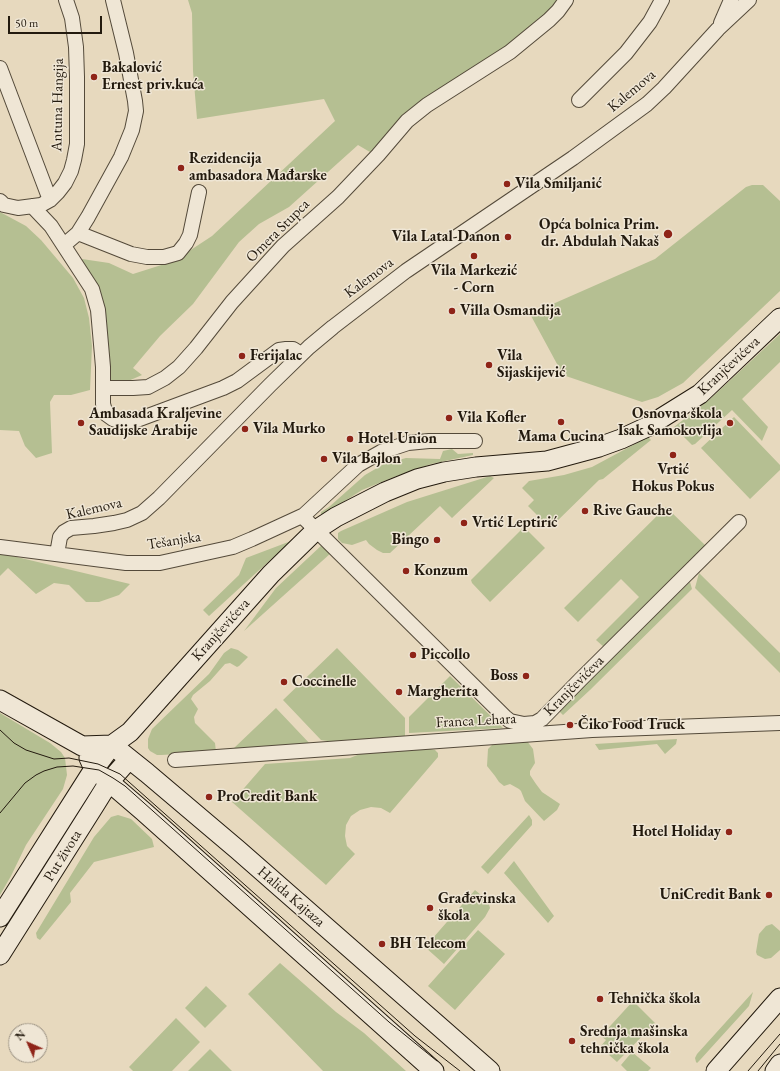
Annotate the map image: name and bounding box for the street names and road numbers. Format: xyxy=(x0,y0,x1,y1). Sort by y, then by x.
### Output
street label: Antuna Hangija xyxy=(48,58,68,152)
street label: Kalemova xyxy=(604,66,660,116)
street label: Omera Stupca xyxy=(243,196,313,266)
street label: Kalemova xyxy=(341,254,397,302)
street label: Kranjčevićeva xyxy=(694,333,764,399)
street label: Kalemova xyxy=(64,494,124,524)
street label: Tešanjska xyxy=(146,528,202,554)
street label: Kranjčevićeva xyxy=(188,595,254,665)
street label: Kranjčevićeva xyxy=(540,652,608,720)
street label: Franca Lehara xyxy=(435,710,517,732)
street label: Put života xyxy=(40,827,86,885)
street label: Halida Kajtaza xyxy=(254,863,328,931)

